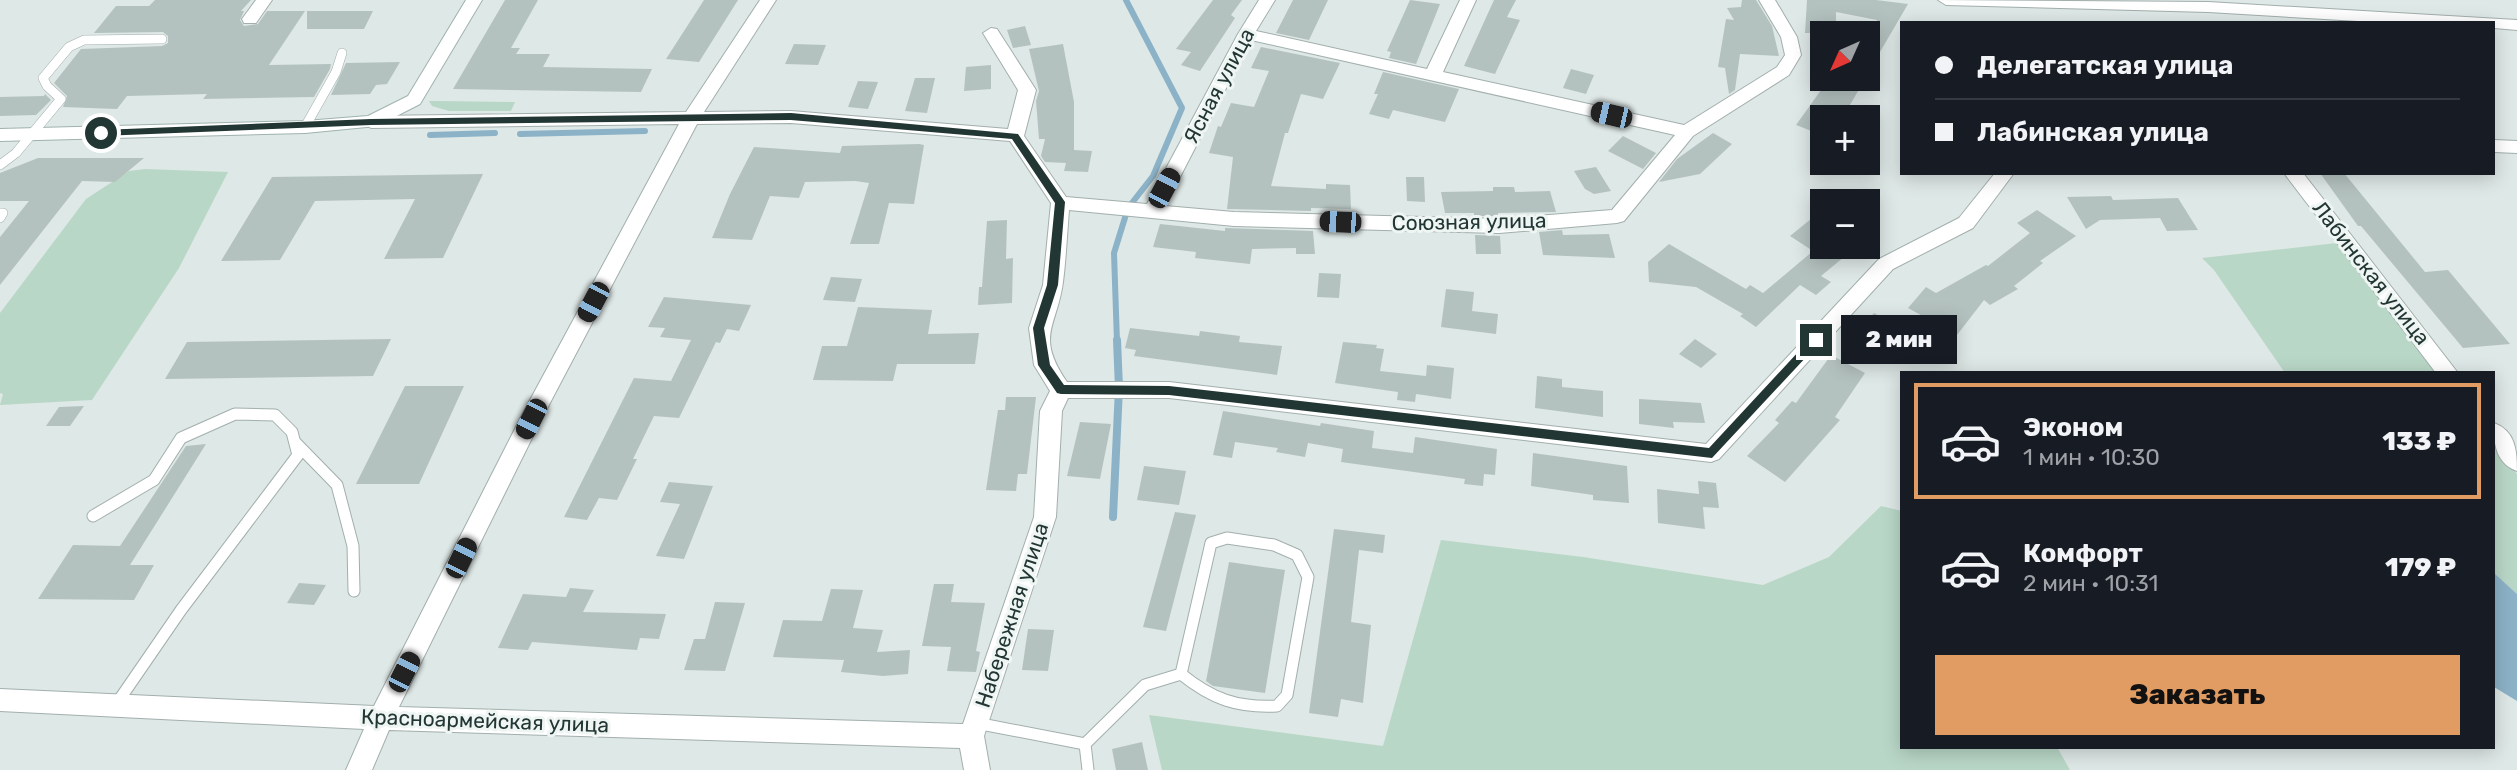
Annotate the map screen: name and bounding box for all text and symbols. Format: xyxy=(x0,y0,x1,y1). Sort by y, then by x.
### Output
north arrow xyxy=(1810,21,1880,91)
map controls xyxy=(1810,21,1880,259)
street label: Ясная улица xyxy=(1178,24,1259,148)
text: Делегатская улица xyxy=(1977,50,2233,81)
car xyxy=(1589,100,1634,130)
button: + xyxy=(1810,105,1880,175)
route start xyxy=(85,117,117,149)
text: Лабинская улица xyxy=(1977,117,2209,148)
car xyxy=(1145,165,1184,211)
button: − xyxy=(1810,189,1880,259)
street label: Лабинская улица xyxy=(2307,196,2435,350)
street label: Союзная улица xyxy=(1391,208,1547,235)
car xyxy=(1319,211,1362,233)
car xyxy=(574,279,613,325)
callout: 2 мин xyxy=(1840,316,1956,364)
route end xyxy=(1800,324,1832,356)
text: 2 мин xyxy=(1865,325,1933,353)
car xyxy=(513,396,550,442)
icon: car xyxy=(1939,410,2002,473)
text: Эконом xyxy=(2023,412,2123,443)
text: 133 ₽ xyxy=(2382,426,2456,457)
text: 1 мин · 10:30 xyxy=(2023,443,2160,471)
street label: Набережная улица xyxy=(970,519,1053,710)
car xyxy=(443,535,480,581)
icon: car xyxy=(1939,536,2002,599)
text: Комфорт xyxy=(2023,538,2143,569)
text: 179 ₽ xyxy=(2385,552,2456,583)
text: 2 мин · 10:31 xyxy=(2023,569,2158,597)
car xyxy=(386,649,423,695)
button: Заказать xyxy=(1935,655,2460,735)
street label: Красноармейская улица xyxy=(360,704,610,737)

